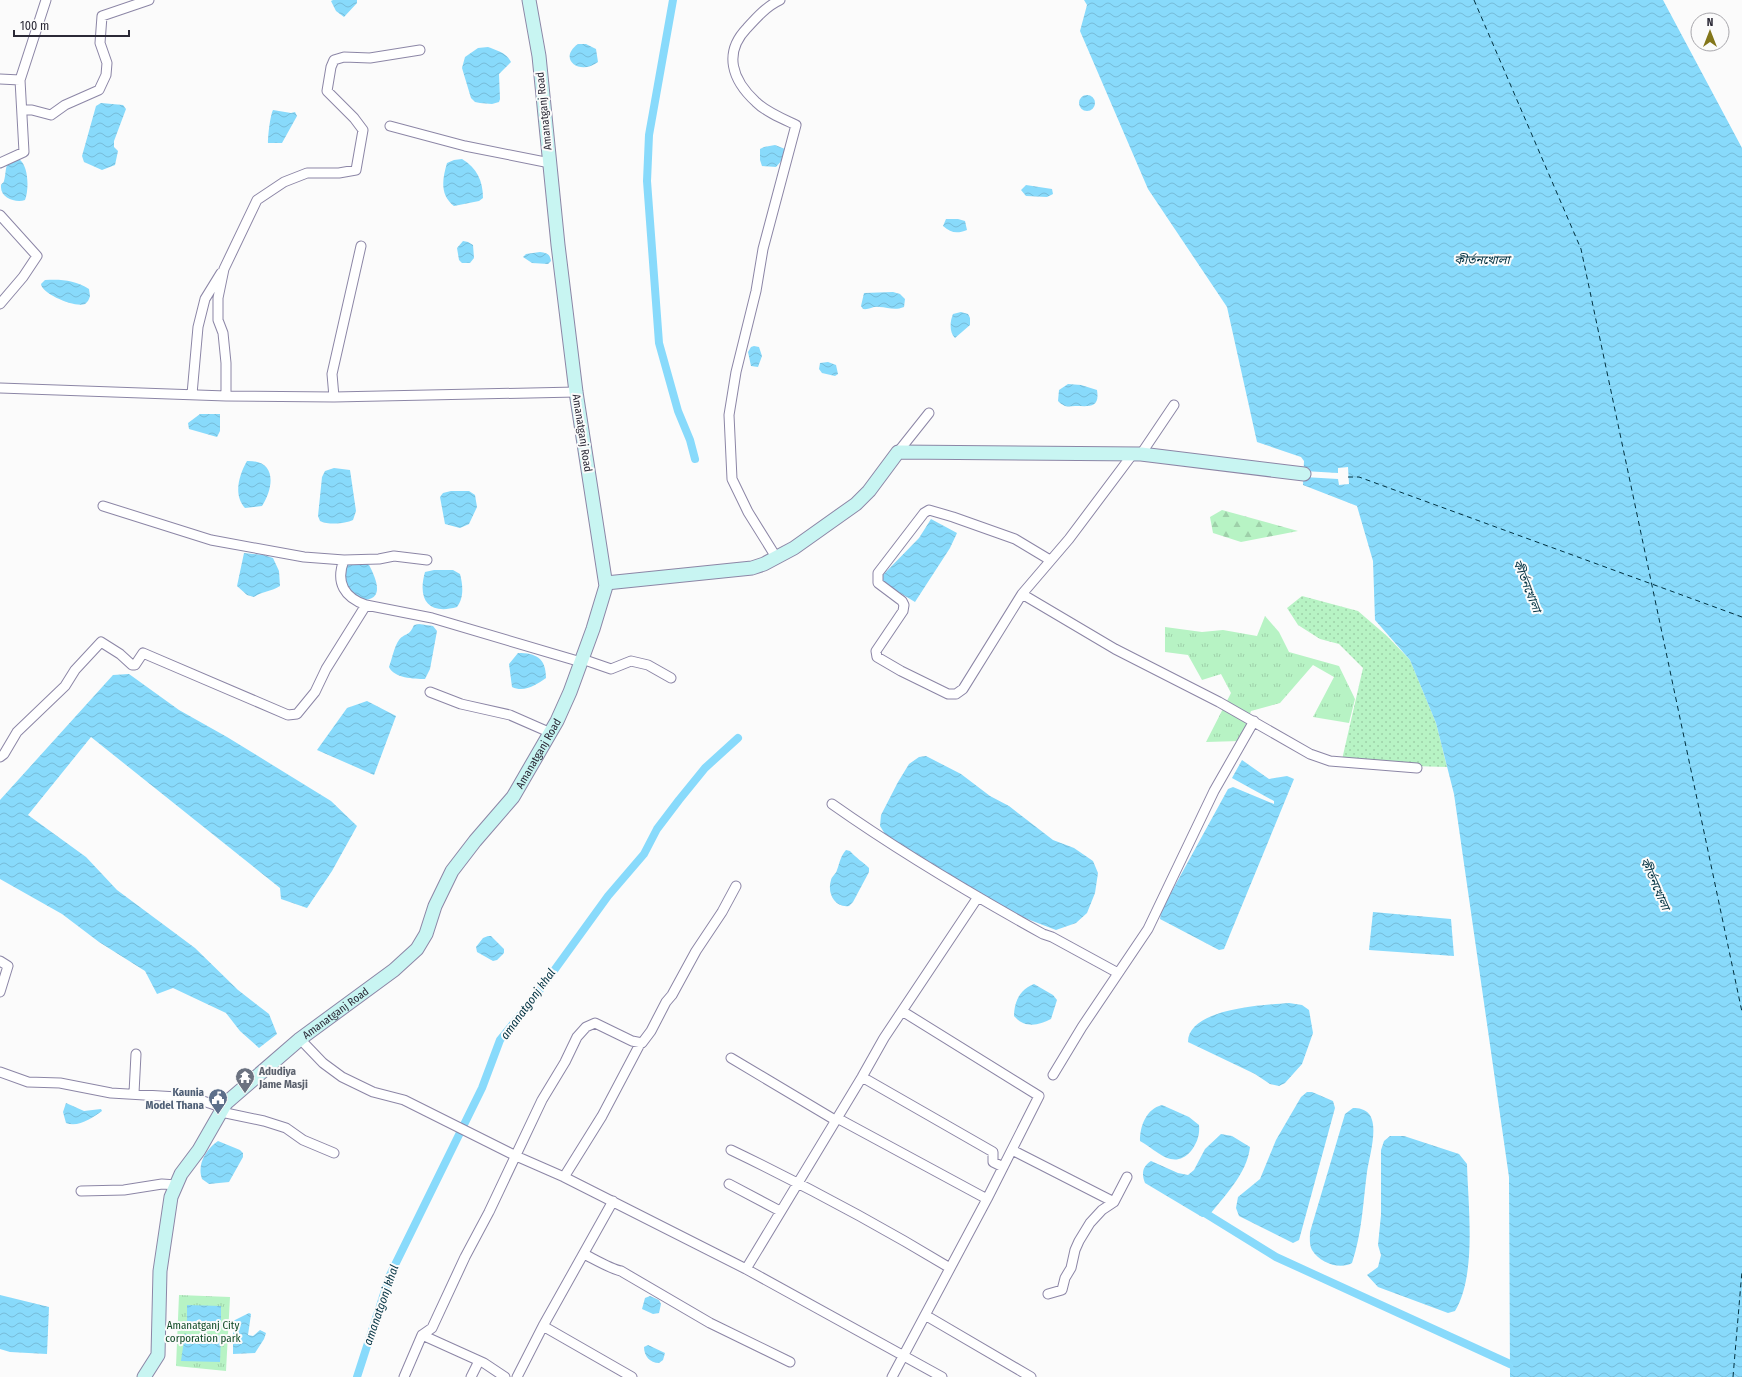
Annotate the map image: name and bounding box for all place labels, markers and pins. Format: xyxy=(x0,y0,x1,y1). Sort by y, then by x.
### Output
place label: Adudiya Jame Masji xyxy=(258,1065,308,1091)
temple icon: Adudiya Jame Masji xyxy=(234,1066,256,1094)
place label: Kaunia Model Thana xyxy=(145,1086,205,1112)
public building icon: Kaunia Model Thana xyxy=(207,1087,229,1115)

